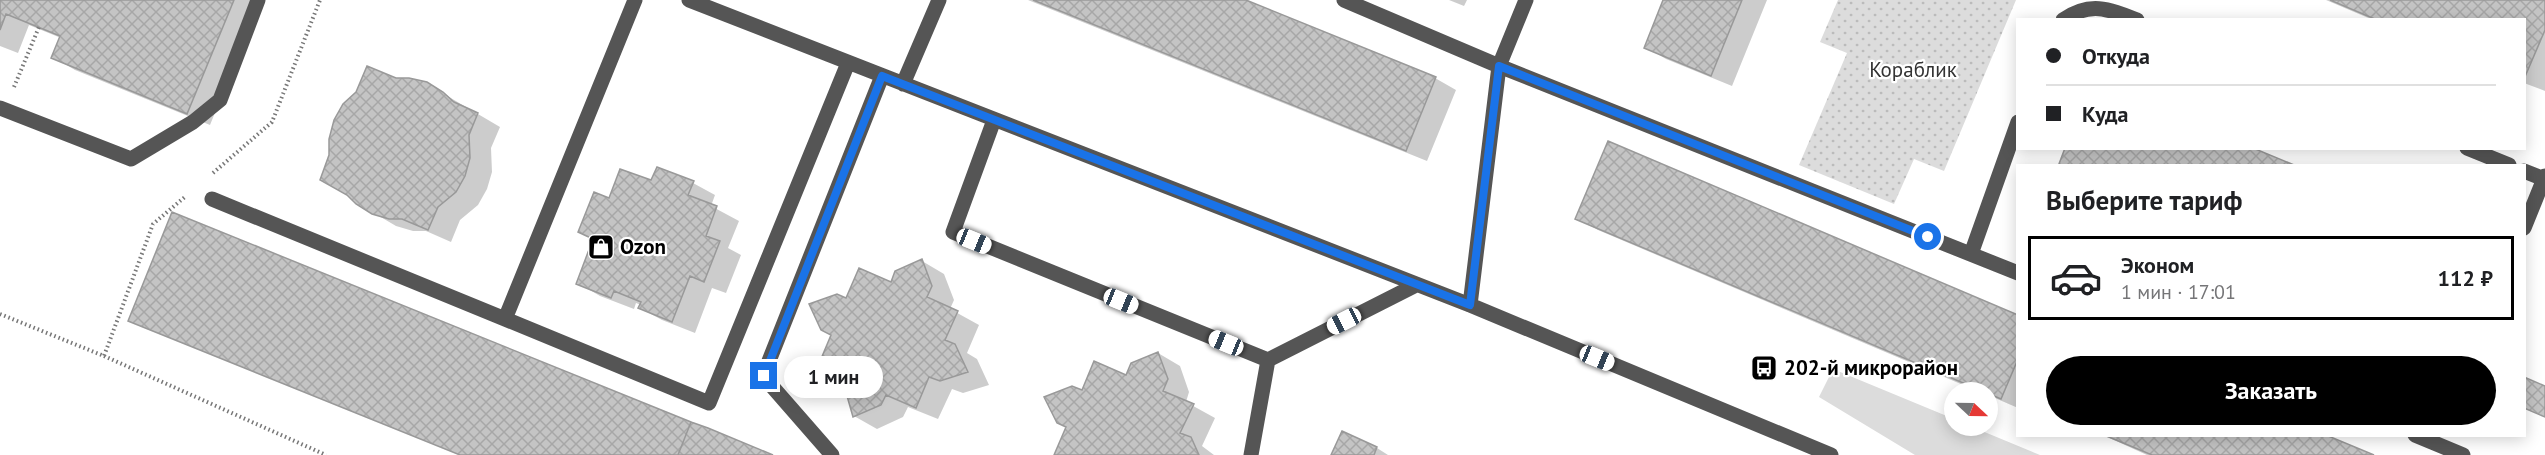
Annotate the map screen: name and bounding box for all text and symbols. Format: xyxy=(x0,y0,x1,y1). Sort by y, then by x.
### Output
text: Откуда xyxy=(2082,42,2150,70)
park label: Кораблик xyxy=(1869,56,1957,83)
text: Куда xyxy=(2082,100,2129,128)
text: Выберите тариф xyxy=(2046,183,2242,217)
route start xyxy=(1914,223,1941,250)
car xyxy=(954,226,994,256)
shop icon: Ozon xyxy=(586,232,616,262)
place label: Ozon xyxy=(620,233,666,260)
icon: car xyxy=(2049,251,2103,305)
text: Эконом xyxy=(2121,251,2194,279)
text: 112 ₽ xyxy=(2438,264,2493,292)
text: 1 мин · 17:01 xyxy=(2121,279,2236,305)
car xyxy=(1101,286,1141,316)
car xyxy=(1324,305,1364,337)
car xyxy=(1206,328,1246,358)
car xyxy=(1577,343,1617,373)
bus stop icon: 202-й микрорайон xyxy=(1749,353,1779,383)
place label: 202-й микрорайон xyxy=(1784,354,1958,381)
callout: 1 мин xyxy=(785,355,884,397)
button: Заказать xyxy=(2046,356,2496,425)
route end xyxy=(750,362,777,389)
text: 1 мин xyxy=(808,364,859,390)
north arrow xyxy=(1944,382,1998,436)
map controls xyxy=(1944,382,1998,436)

